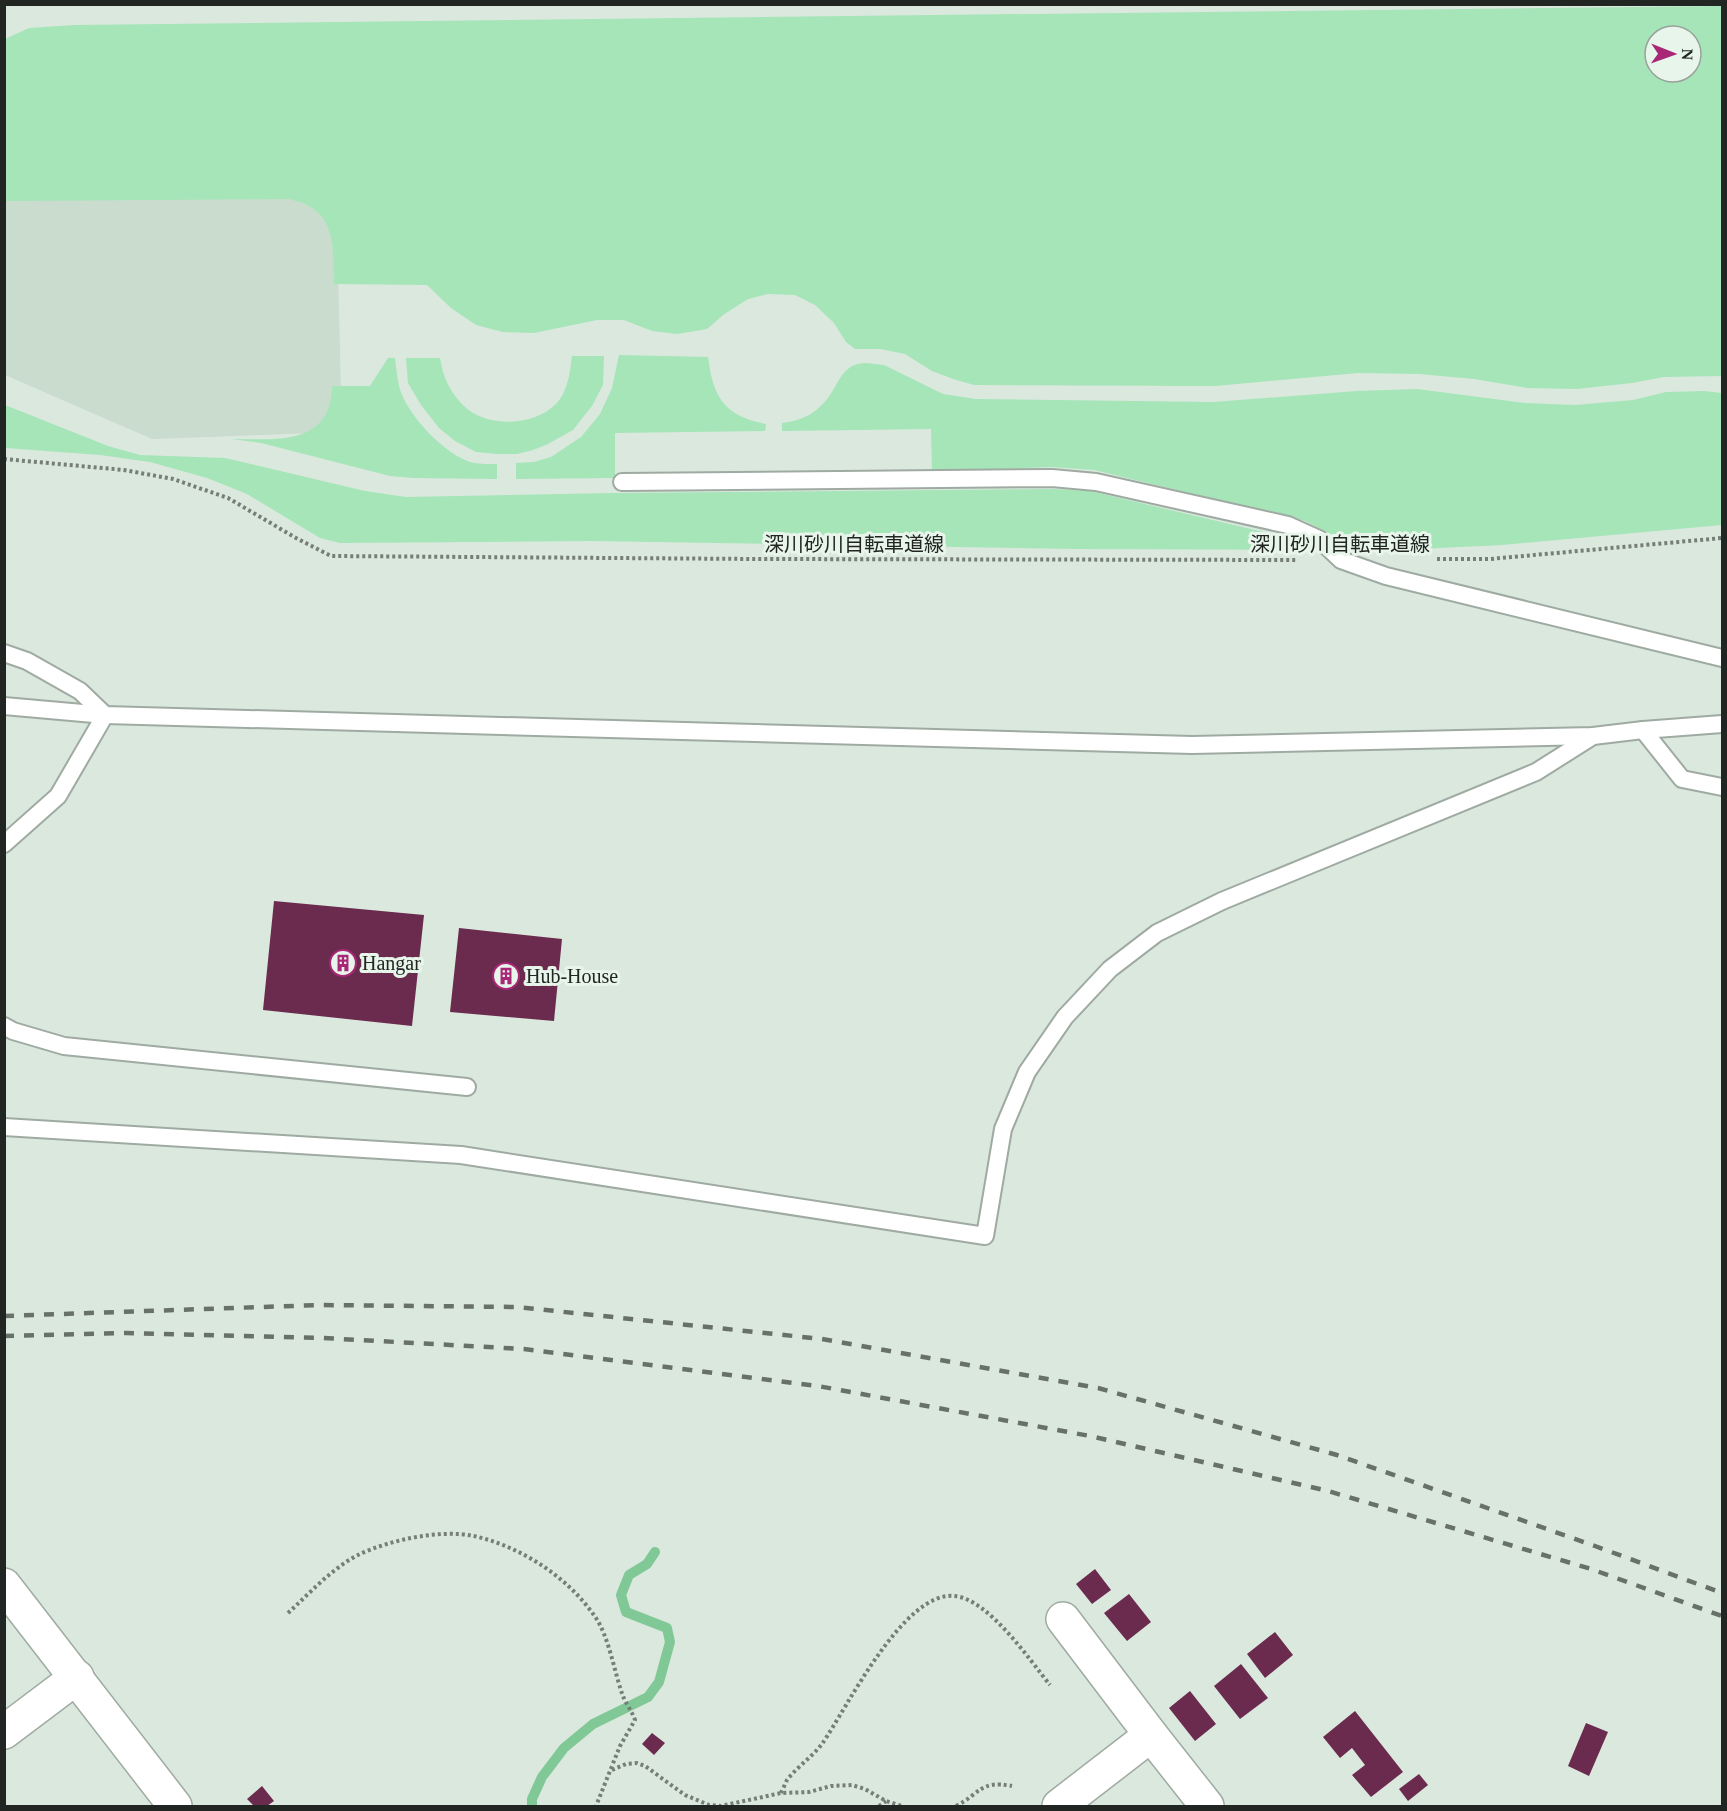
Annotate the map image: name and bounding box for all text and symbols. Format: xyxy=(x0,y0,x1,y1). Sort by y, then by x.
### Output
north arrow xyxy=(1643,24,1703,84)
text: N xyxy=(1679,48,1696,61)
street label: 深川砂川自転車道線 xyxy=(764,533,944,555)
street label: 深川砂川自転車道線 xyxy=(1250,533,1430,555)
building icon: Hangar xyxy=(328,948,358,978)
place label: Hangar xyxy=(362,952,421,975)
building icon: Hub-House xyxy=(491,961,521,991)
place label: Hub-House xyxy=(526,965,618,987)

